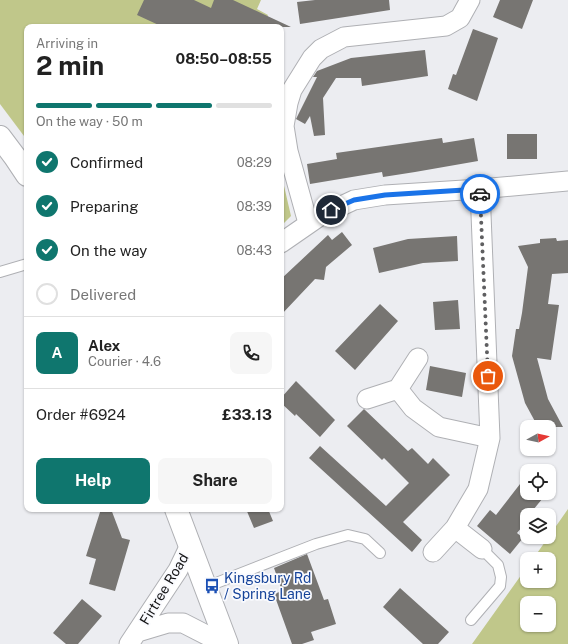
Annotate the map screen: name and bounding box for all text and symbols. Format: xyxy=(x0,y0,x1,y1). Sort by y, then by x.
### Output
text: Arriving in xyxy=(36,36,98,51)
text: 2 min xyxy=(36,50,104,81)
text: 08:50–08:55 xyxy=(176,50,272,67)
text: On the way · 50 m xyxy=(36,114,143,129)
icon: check xyxy=(36,151,58,173)
text: Confirmed xyxy=(70,154,143,171)
text: 08:29 xyxy=(237,155,272,170)
courier xyxy=(460,174,500,214)
icon: car xyxy=(469,183,491,205)
pin xyxy=(314,193,348,227)
icon: check xyxy=(36,195,58,217)
text: Preparing xyxy=(70,198,139,215)
text: 08:39 xyxy=(237,199,272,214)
icon: home xyxy=(320,199,342,221)
icon: check xyxy=(36,239,58,261)
text: On the way xyxy=(70,242,147,259)
text: 08:43 xyxy=(237,243,272,258)
text: Delivered xyxy=(70,286,136,303)
button: phone xyxy=(230,332,272,374)
text: Alex xyxy=(88,337,120,354)
text: A xyxy=(52,344,62,361)
text: Courier · 4.6 xyxy=(88,354,161,369)
pin xyxy=(471,359,505,393)
icon: bag xyxy=(477,365,499,387)
text: Order #6924 xyxy=(36,406,126,423)
text: £33.13 xyxy=(222,406,272,423)
north arrow xyxy=(520,420,556,456)
map controls xyxy=(520,420,556,632)
button: Help xyxy=(36,458,150,504)
button: Share xyxy=(158,458,272,504)
button: locate xyxy=(520,464,556,500)
button: layers xyxy=(520,508,556,544)
street label: Firtree Road xyxy=(136,550,192,628)
button: + xyxy=(520,552,556,588)
place label: Kingsbury Rd / Spring Lane xyxy=(224,570,311,602)
bus stop icon: Kingsbury Rd / Spring Lane xyxy=(203,577,221,595)
button: − xyxy=(520,596,556,632)

